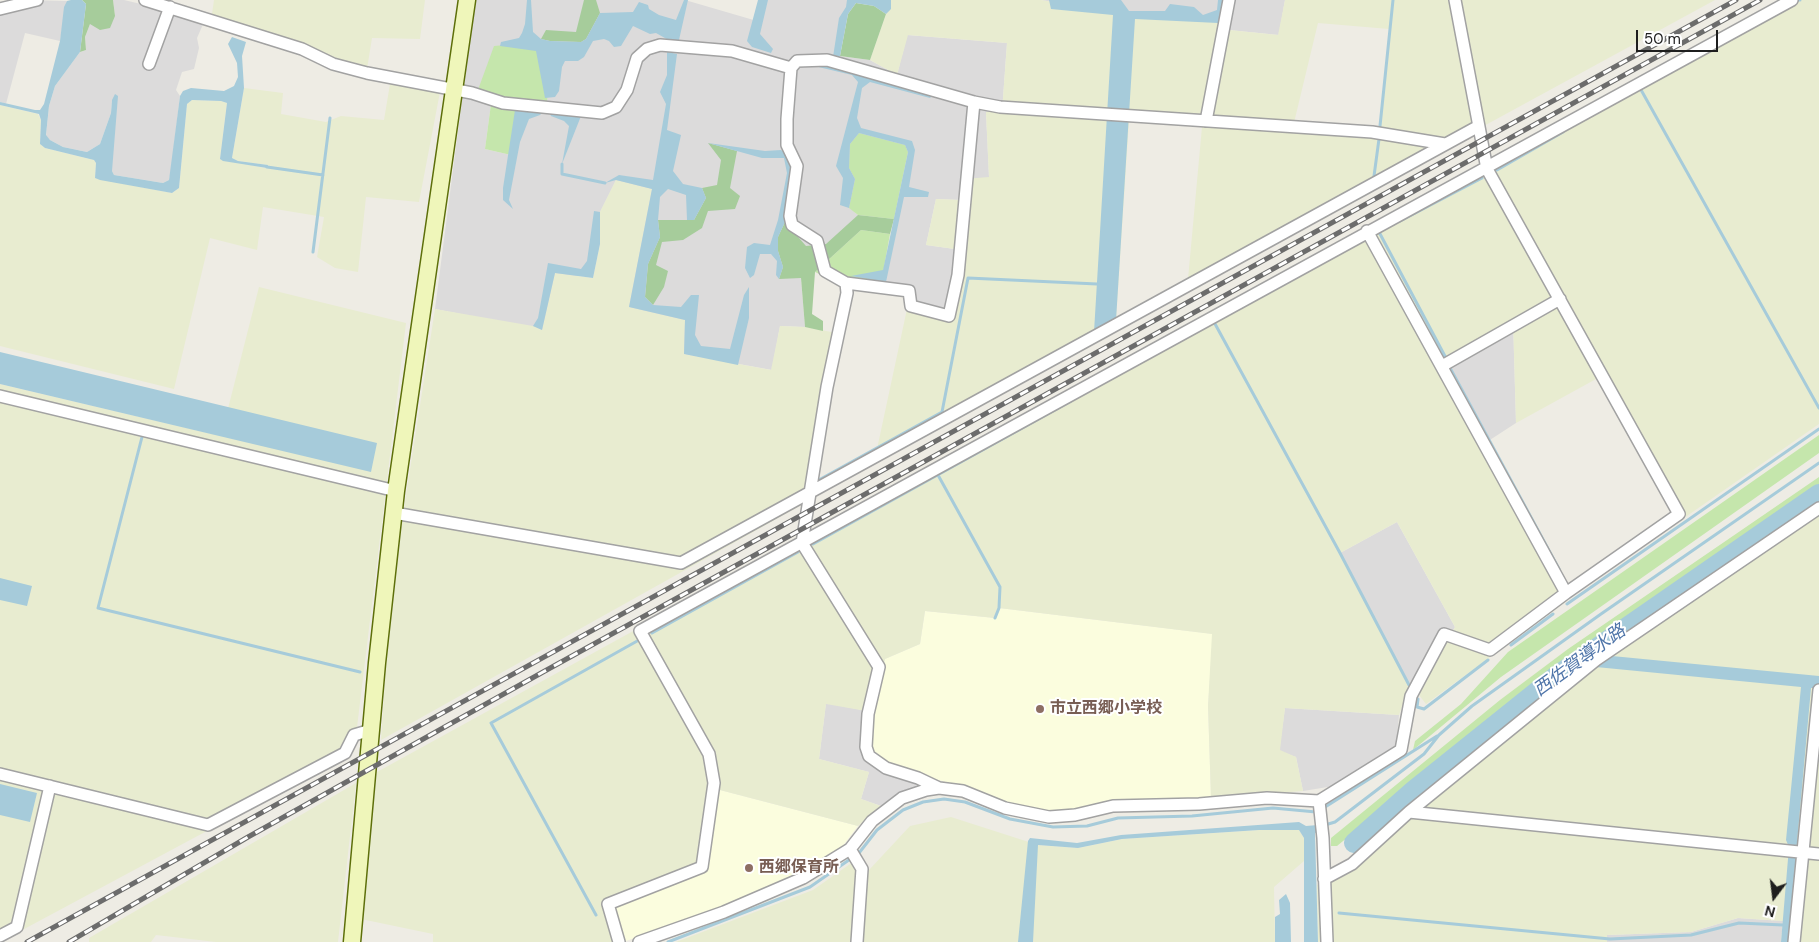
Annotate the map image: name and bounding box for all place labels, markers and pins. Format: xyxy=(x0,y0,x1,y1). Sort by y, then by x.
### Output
place label: 市立西郷小学校 xyxy=(1050,699,1162,719)
marker: 市立西郷小学校 xyxy=(1034,703,1046,715)
place label: 西郷保育所 xyxy=(759,858,839,878)
marker: 西郷保育所 xyxy=(743,862,755,874)

